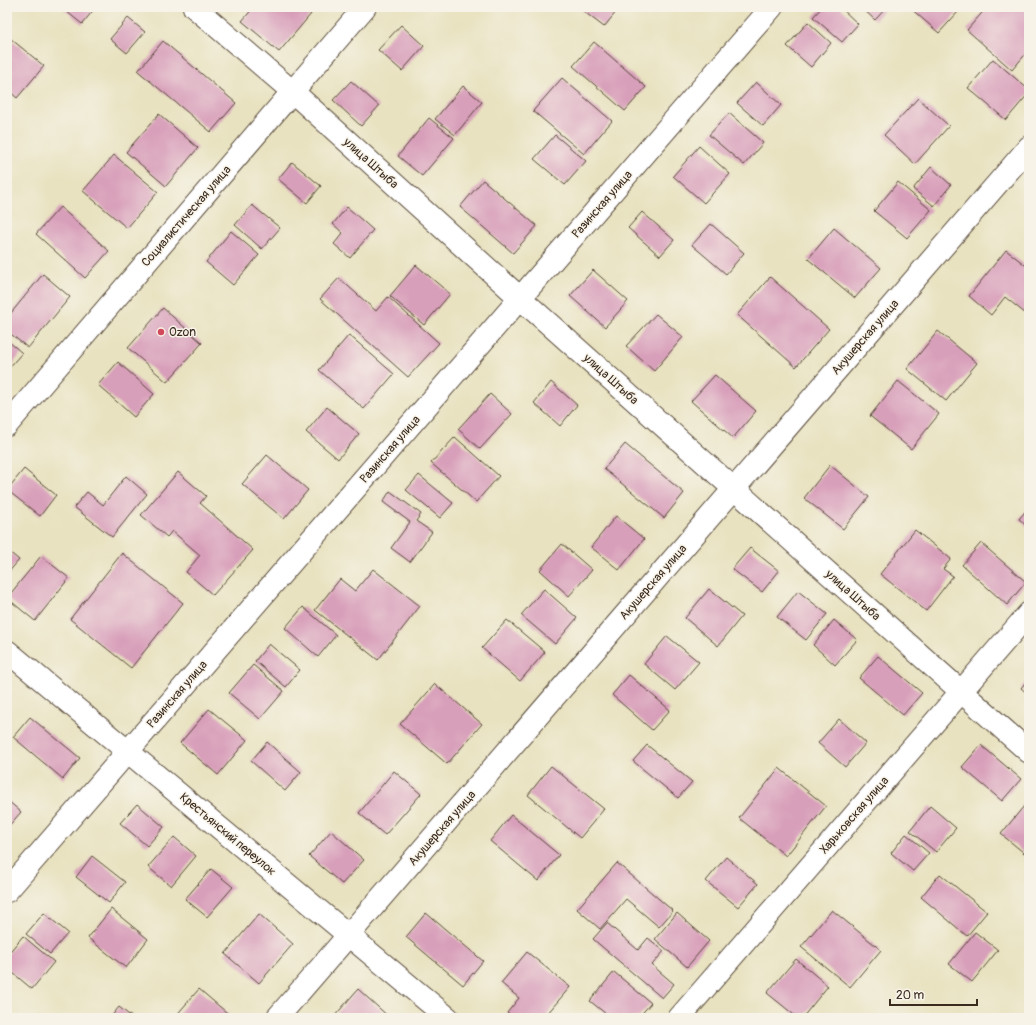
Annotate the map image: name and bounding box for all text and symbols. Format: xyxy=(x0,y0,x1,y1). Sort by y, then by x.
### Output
street label: улица Штыба xyxy=(339,134,401,192)
street label: Социалистическая улица xyxy=(138,162,235,270)
street label: Разинская улица xyxy=(569,167,636,241)
street label: Акушерская улица xyxy=(828,296,903,378)
place label: Ozon xyxy=(169,325,196,340)
marker: Ozon xyxy=(156,327,166,337)
street label: улица Штыба xyxy=(579,350,641,408)
street label: Разинская улица xyxy=(357,412,424,486)
street label: Акушерская улица xyxy=(616,541,691,623)
street label: улица Штыба xyxy=(821,566,883,624)
street label: Разинская улица xyxy=(144,657,211,731)
street label: Харьковская улица xyxy=(817,773,892,857)
street label: Акушерская улица xyxy=(405,787,480,869)
street label: Крестьянский переулок xyxy=(176,790,279,879)
scale bar xyxy=(890,981,977,1007)
text: 20 m xyxy=(896,988,925,1003)

